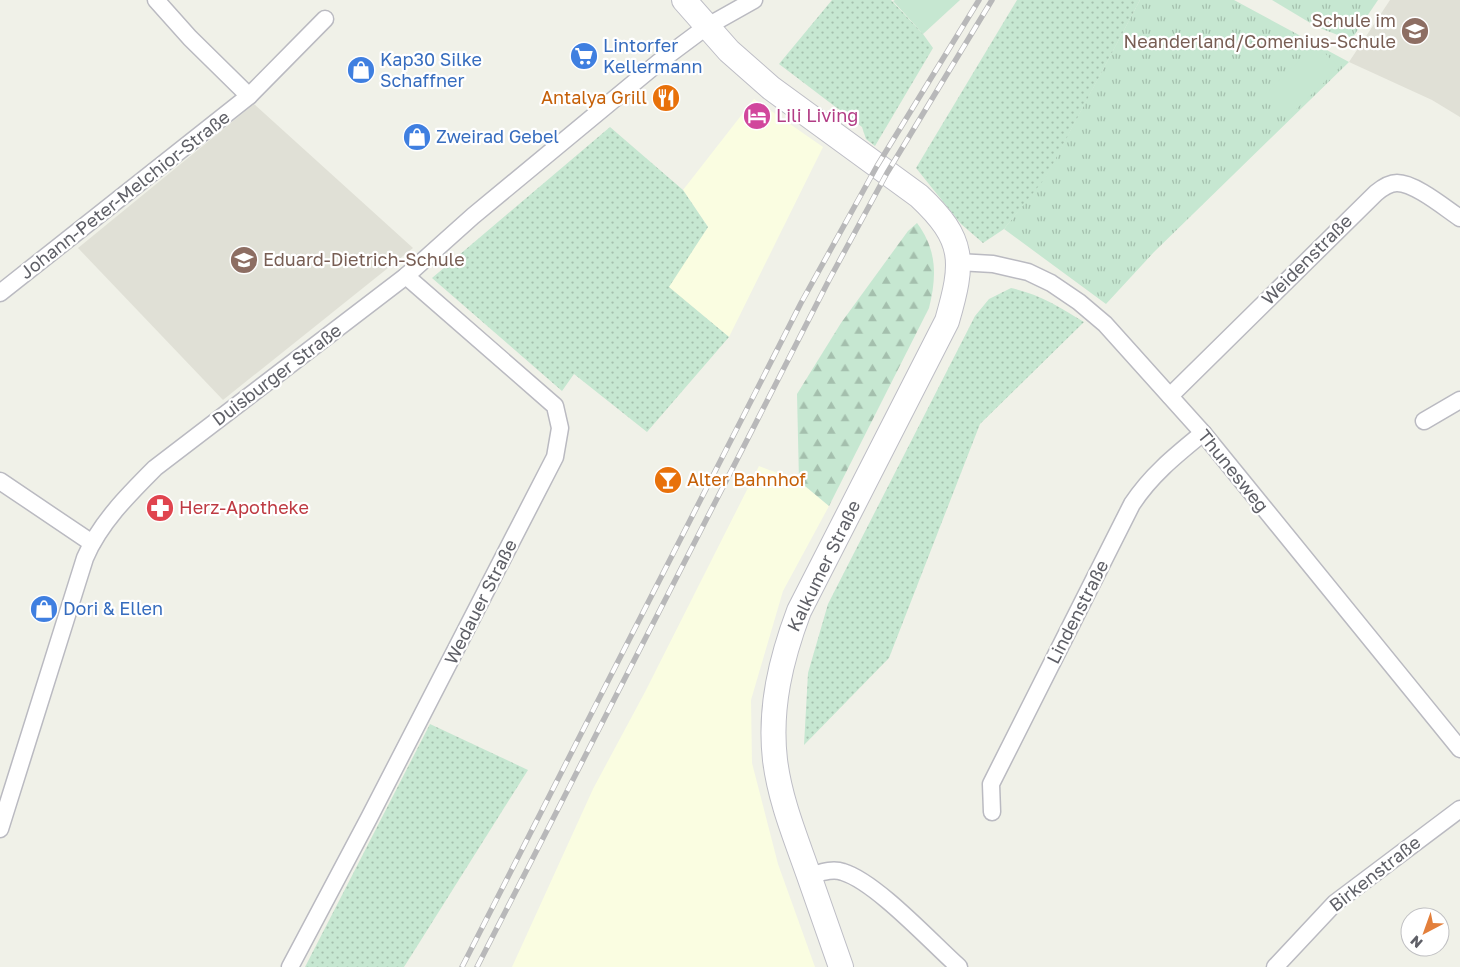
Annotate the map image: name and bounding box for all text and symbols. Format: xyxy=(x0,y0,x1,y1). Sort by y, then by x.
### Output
place label: Schule im Neanderland/Comenius-Schule xyxy=(1124,9,1396,52)
school or university icon: Schule im Neanderland/Comenius-Schule xyxy=(1400,16,1430,46)
place label: Lintorfer Kellermann xyxy=(603,34,703,77)
supermarket icon: Lintorfer Kellermann xyxy=(569,41,599,71)
place label: Kap30 Silke Schaffner xyxy=(380,48,482,91)
shop icon: Kap30 Silke Schaffner xyxy=(346,55,376,85)
restaurant icon: Antalya Grill xyxy=(651,83,681,113)
place label: Antalya Grill xyxy=(541,86,647,108)
hotel icon: Lili Living xyxy=(742,101,772,131)
place label: Lili Living xyxy=(776,104,858,126)
street label: Johann-Peter-Melchior-Straße xyxy=(15,105,234,283)
shop icon: Zweirad Gebel xyxy=(402,122,432,152)
place label: Zweirad Gebel xyxy=(436,125,559,147)
street label: Weidenstraße xyxy=(1256,209,1356,309)
school or university icon: Eduard-Dietrich-Schule xyxy=(229,245,259,275)
place label: Eduard-Dietrich-Schule xyxy=(263,248,465,270)
street label: Duisburger Straße xyxy=(208,318,345,430)
street label: Thunesweg xyxy=(1194,425,1274,516)
bar icon: Alter Bahnhof xyxy=(653,465,683,495)
place label: Alter Bahnhof xyxy=(687,468,806,490)
pharmacy icon: Herz-Apotheke xyxy=(145,493,175,523)
place label: Herz-Apotheke xyxy=(179,496,309,518)
street label: Kalkumer Straße xyxy=(782,496,864,635)
street label: Wedauer Straße xyxy=(439,535,521,668)
street label: Lindenstraße xyxy=(1042,556,1113,667)
shop icon: Dori & Ellen xyxy=(29,594,59,624)
place label: Dori & Ellen xyxy=(63,597,163,619)
street label: Birkenstraße xyxy=(1324,831,1424,916)
north arrow xyxy=(1400,907,1450,957)
text: N xyxy=(1407,932,1426,952)

